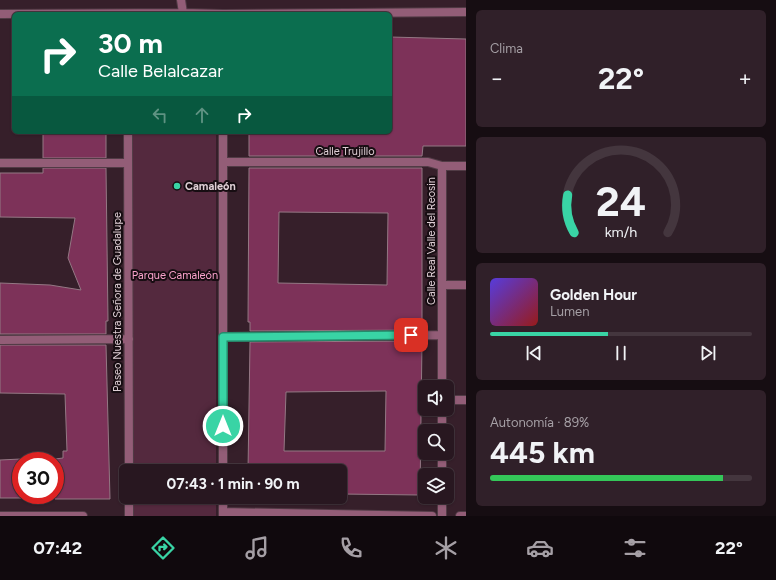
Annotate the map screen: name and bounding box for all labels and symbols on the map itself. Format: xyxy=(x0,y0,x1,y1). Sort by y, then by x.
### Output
street label: Calle Trujillo xyxy=(315,145,375,158)
street label: Calle Real Valle del Reosin xyxy=(425,177,438,305)
place label: Camaleón xyxy=(185,180,236,193)
marker: Camaleón xyxy=(172,181,182,191)
street label: Paseo Nuestra Señora de Guadalupe xyxy=(111,212,124,392)
park label: Parque Camaleón xyxy=(132,269,218,282)
pin xyxy=(394,318,428,352)
position arrow xyxy=(202,405,244,447)
speed limit sign: 30 xyxy=(12,452,64,504)

